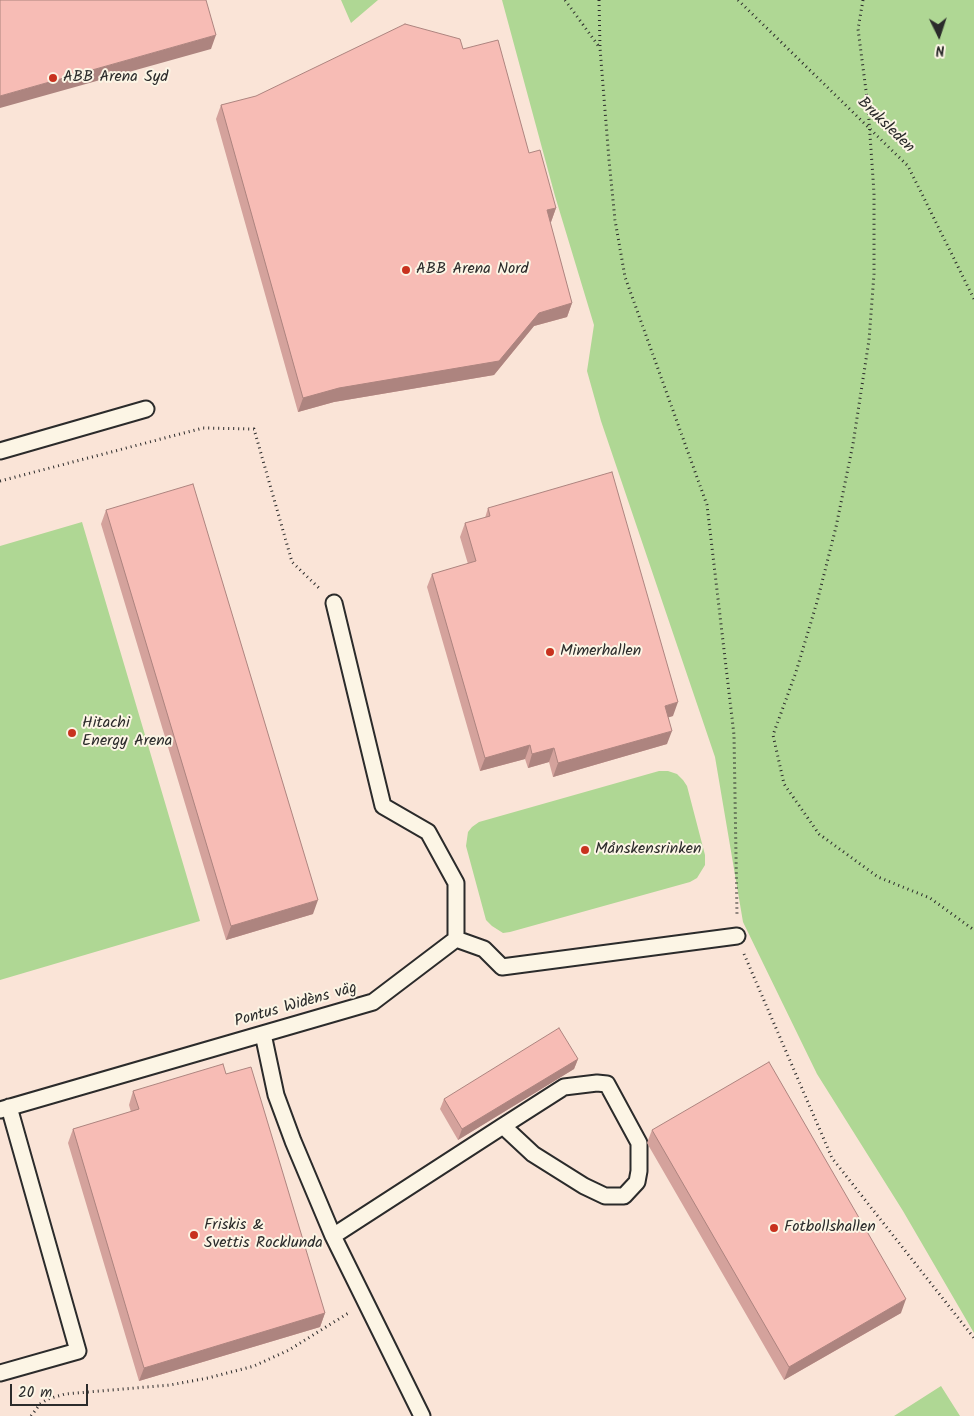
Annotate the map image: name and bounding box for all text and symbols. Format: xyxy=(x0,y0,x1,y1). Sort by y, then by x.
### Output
north arrow xyxy=(914,10,964,60)
text: N xyxy=(935,39,945,61)
place label: ABB Arena Syd xyxy=(63,68,168,88)
marker: ABB Arena Syd xyxy=(47,72,59,84)
street label: Bruksleden xyxy=(852,94,918,158)
place label: ABB Arena Nord xyxy=(416,260,529,280)
marker: ABB Arena Nord xyxy=(400,264,412,276)
place label: Mimerhallen xyxy=(560,642,641,662)
marker: Mimerhallen xyxy=(544,646,556,658)
place label: Hitachi Energy Arena xyxy=(82,714,172,752)
marker: Hitachi Energy Arena xyxy=(66,727,78,739)
place label: Månskensrinken xyxy=(595,840,701,860)
marker: Månskensrinken xyxy=(579,844,591,856)
street label: Pontus Widèns väg xyxy=(233,979,359,1033)
place label: Friskis & Svettis Rocklunda xyxy=(204,1216,323,1254)
place label: Fotbollshallen xyxy=(784,1218,876,1238)
marker: Fotbollshallen xyxy=(768,1222,780,1234)
marker: Friskis & Svettis Rocklunda xyxy=(188,1229,200,1241)
scale bar xyxy=(12,1374,90,1406)
text: 20 m xyxy=(18,1381,52,1405)

